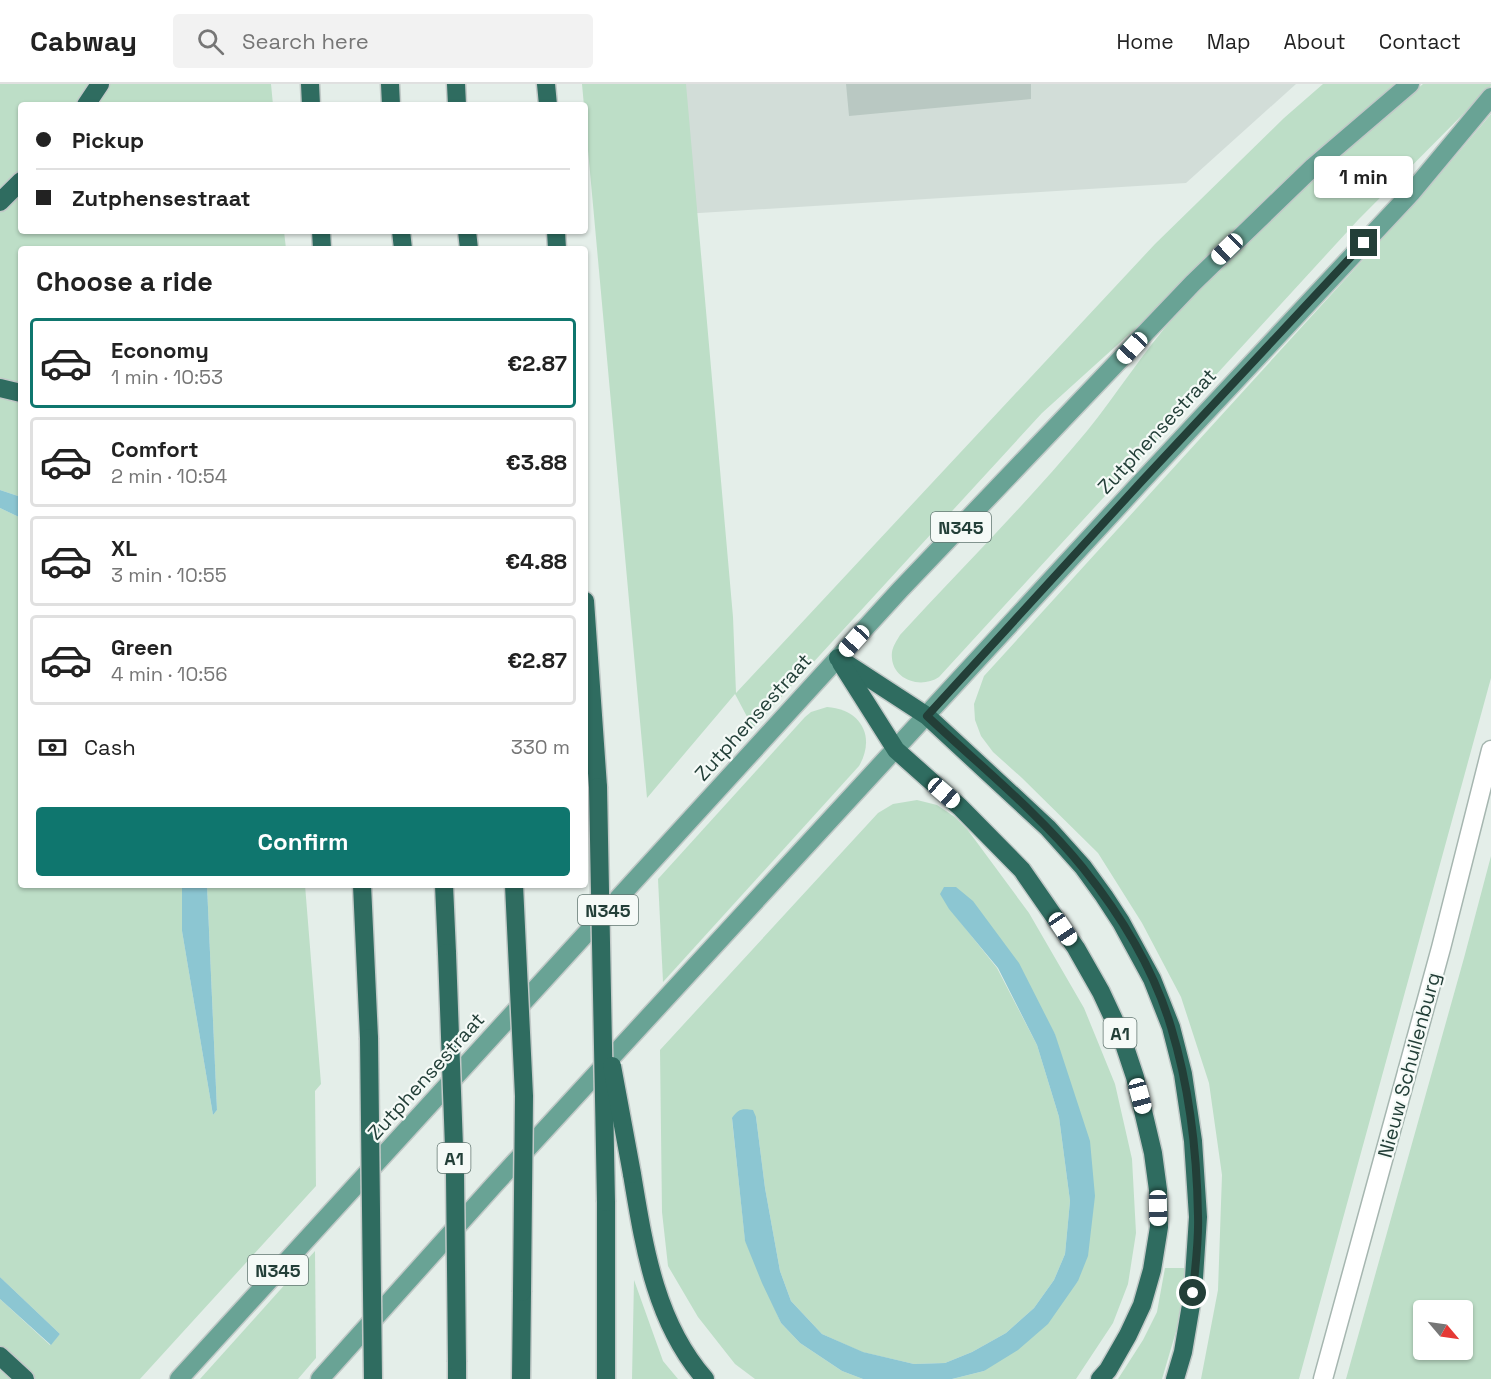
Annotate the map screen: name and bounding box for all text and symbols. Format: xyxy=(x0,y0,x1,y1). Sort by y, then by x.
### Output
search box xyxy=(173,14,593,68)
text: Cabway xyxy=(30,23,137,59)
icon: search xyxy=(194,25,227,58)
text: Search here xyxy=(242,27,369,55)
text: Home xyxy=(1116,28,1174,55)
text: Map xyxy=(1207,28,1251,55)
text: About xyxy=(1284,28,1346,55)
text: Contact xyxy=(1379,28,1461,55)
text: Pickup xyxy=(72,126,144,154)
callout: 1 min xyxy=(1314,156,1414,198)
text: 1 min xyxy=(1339,164,1388,190)
text: Zutphensestraat xyxy=(72,184,251,212)
route end xyxy=(1350,229,1377,256)
car xyxy=(1208,230,1246,268)
text: Choose a ride xyxy=(36,264,213,299)
car xyxy=(1113,329,1151,367)
icon: car xyxy=(39,336,93,390)
text: Economy xyxy=(111,336,209,364)
text: €2.87 xyxy=(507,349,567,377)
street label: Zutphensestraat xyxy=(1092,363,1222,499)
text: 1 min · 10:53 xyxy=(111,364,223,390)
icon: car xyxy=(39,435,93,489)
text: Comfort xyxy=(111,435,199,463)
text: €3.88 xyxy=(506,448,567,476)
text: 2 min · 10:54 xyxy=(111,463,227,489)
road number: N345 xyxy=(931,512,991,542)
icon: car xyxy=(39,534,93,588)
text: XL xyxy=(111,534,137,562)
text: €4.88 xyxy=(505,547,567,575)
text: 3 min · 10:55 xyxy=(111,562,227,588)
car xyxy=(835,622,873,660)
icon: car xyxy=(39,633,93,687)
text: Green xyxy=(111,633,173,661)
text: €2.87 xyxy=(507,646,567,674)
street label: Zutphensestraat xyxy=(689,648,817,786)
text: 4 min · 10:56 xyxy=(111,661,227,687)
icon: cash xyxy=(36,731,69,764)
text: Cash xyxy=(84,733,136,761)
text: 330 m xyxy=(511,734,570,760)
car xyxy=(925,774,963,812)
button: Confirm xyxy=(36,807,570,876)
road number: N345 xyxy=(578,895,638,925)
car xyxy=(1045,909,1081,949)
street label: Nieuw Schuilenburg xyxy=(1372,969,1446,1161)
street label: Zutphensestraat xyxy=(362,1007,490,1145)
road number: A1 xyxy=(1104,1018,1136,1048)
car xyxy=(1127,1076,1153,1116)
road number: A1 xyxy=(438,1143,470,1173)
car xyxy=(1149,1190,1167,1226)
road number: N345 xyxy=(248,1255,308,1285)
route start xyxy=(1179,1279,1206,1306)
north arrow xyxy=(1413,1300,1473,1360)
map controls xyxy=(1413,1300,1473,1360)

